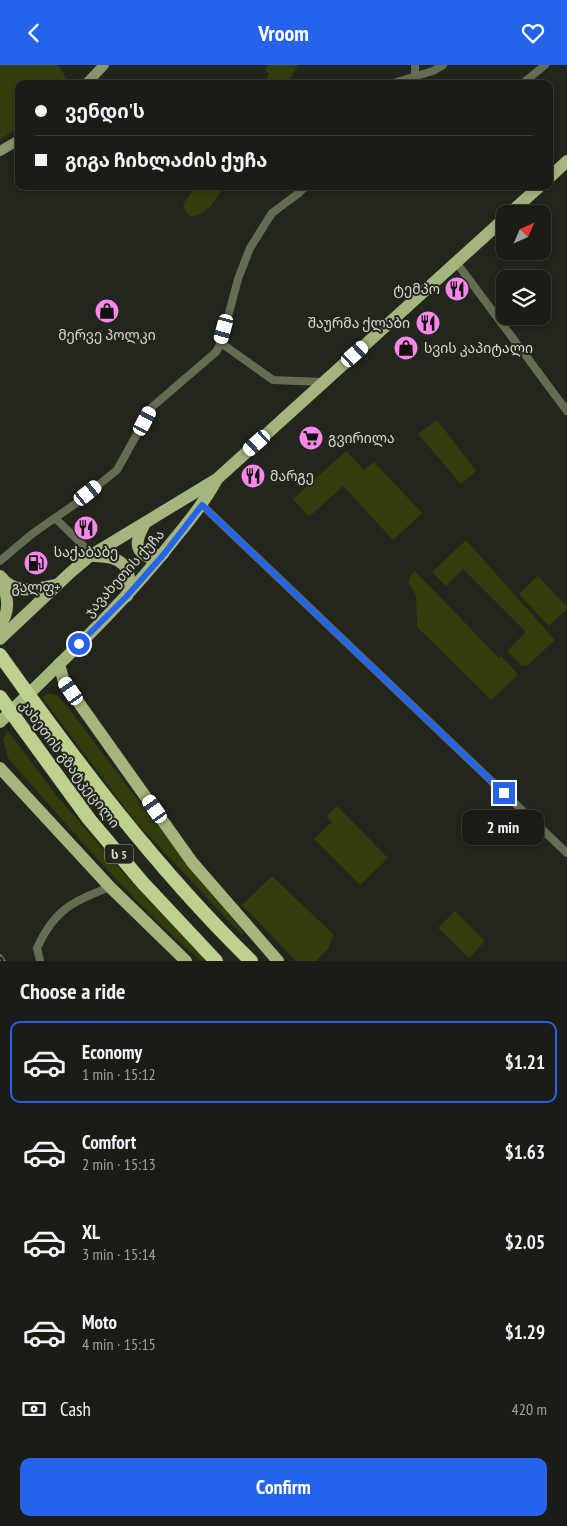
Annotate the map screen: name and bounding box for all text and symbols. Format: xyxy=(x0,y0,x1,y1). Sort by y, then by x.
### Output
icon: back xyxy=(20,19,48,47)
text: Vroom xyxy=(258,19,309,47)
icon: heart xyxy=(519,19,547,47)
text: ვენდი'ს xyxy=(65,99,145,123)
text: გიგა ჩიხლაძის ქუჩა xyxy=(65,148,267,172)
north arrow xyxy=(496,205,551,260)
map controls xyxy=(496,205,551,325)
button: layers xyxy=(496,270,551,325)
restaurant icon: ტემპო xyxy=(444,276,470,302)
place label: ტემპო xyxy=(393,280,440,298)
shop icon: მერვე პოლკი xyxy=(94,298,120,324)
restaurant icon: შაურმა ქლაბი xyxy=(415,310,441,336)
car xyxy=(212,313,235,345)
place label: შაურმა ქლაბი xyxy=(308,314,410,332)
place label: მერვე პოლკი xyxy=(58,326,156,344)
shop icon: სვის კაპიტალი xyxy=(393,335,419,361)
car xyxy=(338,338,371,370)
place label: სვის კაპიტალი xyxy=(424,339,533,357)
car xyxy=(131,404,158,438)
supermarket icon: გვირილა xyxy=(298,425,324,451)
car xyxy=(240,427,273,459)
place label: გვირილა xyxy=(328,429,395,447)
restaurant icon: მარგე xyxy=(240,463,266,489)
place label: მარგე xyxy=(270,467,314,485)
car xyxy=(71,478,104,508)
restaurant icon: საქაბაბე xyxy=(73,515,99,541)
street label: ჯავახეთის ქუჩა xyxy=(80,525,168,621)
place label: საქაბაბე xyxy=(54,543,118,561)
fuel station icon: გალფ+ xyxy=(23,550,49,576)
place label: გალფ+ xyxy=(12,578,61,596)
route start xyxy=(68,633,90,655)
car xyxy=(56,674,85,708)
street label: კახეთის გზატკეცილი xyxy=(16,696,124,832)
route end xyxy=(493,782,515,804)
car xyxy=(140,792,169,826)
callout: 2 min xyxy=(463,811,545,845)
text: 2 min xyxy=(487,817,519,837)
road number: ს 5 xyxy=(105,845,133,864)
text: Choose a ride xyxy=(20,977,125,1005)
icon: car xyxy=(22,1040,67,1085)
text: Economy xyxy=(82,1040,142,1064)
text: $1.21 xyxy=(505,1050,545,1074)
text: 1 min · 15:12 xyxy=(82,1064,156,1084)
icon: car xyxy=(22,1130,67,1175)
text: Comfort xyxy=(82,1130,136,1154)
text: $1.63 xyxy=(505,1140,545,1164)
text: 2 min · 15:13 xyxy=(82,1154,156,1174)
icon: car xyxy=(22,1220,67,1265)
text: XL xyxy=(82,1220,100,1244)
text: $2.05 xyxy=(505,1230,545,1254)
text: 3 min · 15:14 xyxy=(82,1244,156,1264)
icon: car xyxy=(22,1310,67,1355)
text: Moto xyxy=(82,1310,117,1334)
text: $1.29 xyxy=(505,1320,545,1344)
text: 4 min · 15:15 xyxy=(82,1334,156,1354)
icon: cash xyxy=(20,1395,48,1423)
text: Cash xyxy=(60,1397,91,1421)
text: 420 m xyxy=(512,1399,547,1419)
button: Confirm xyxy=(20,1458,547,1516)

